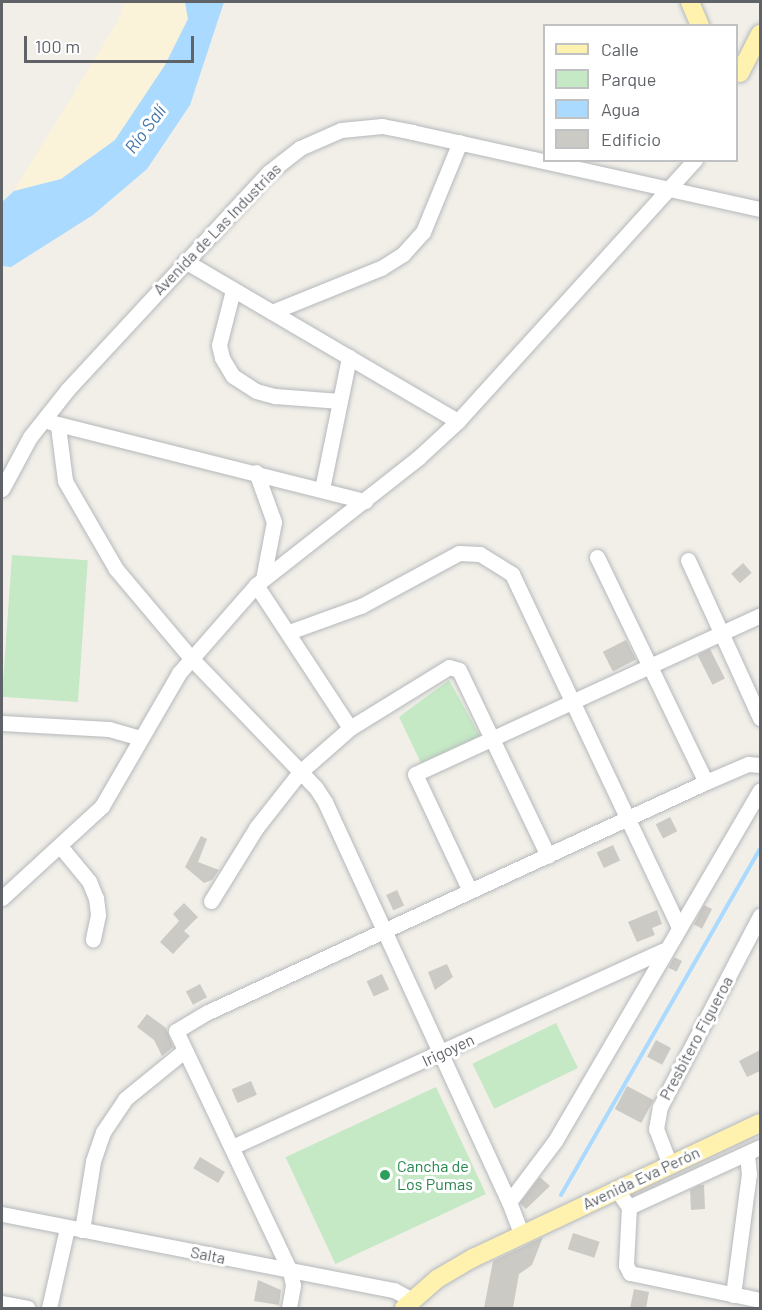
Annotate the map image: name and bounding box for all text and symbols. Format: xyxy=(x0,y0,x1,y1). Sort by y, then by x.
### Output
scale bar xyxy=(27,24,196,62)
legend xyxy=(543,24,738,162)
text: 100 m xyxy=(35,35,80,57)
text: Calle xyxy=(601,38,639,60)
text: Parque xyxy=(601,68,656,90)
text: Agua xyxy=(601,98,640,120)
water label: Río Salí xyxy=(120,101,170,157)
text: Edificio xyxy=(601,128,661,150)
street label: Avenida de Las Industrias xyxy=(149,159,285,299)
street label: Presbitero Figueroa xyxy=(655,973,737,1103)
street label: Irigoyen xyxy=(419,1030,477,1070)
street label: Avenida Eva Perón xyxy=(579,1142,703,1214)
place label: Cancha de Los Pumas xyxy=(397,1156,473,1194)
marker: Cancha de Los Pumas xyxy=(378,1168,392,1182)
street label: Salta xyxy=(189,1242,227,1268)

